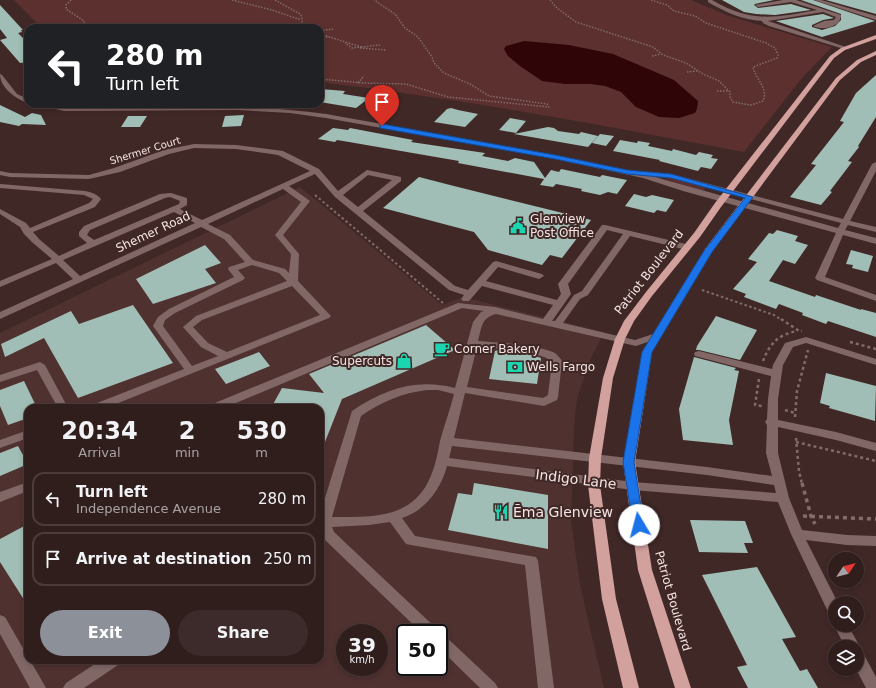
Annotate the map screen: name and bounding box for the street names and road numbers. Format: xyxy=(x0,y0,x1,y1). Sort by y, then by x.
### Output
street label: Shermer Court xyxy=(108,134,182,166)
street label: Shemer Road xyxy=(114,209,192,255)
street label: Patriot Boulevard xyxy=(612,227,686,317)
street label: Indigo Lane xyxy=(535,466,617,492)
street label: Patriot Boulevard xyxy=(652,549,694,653)

